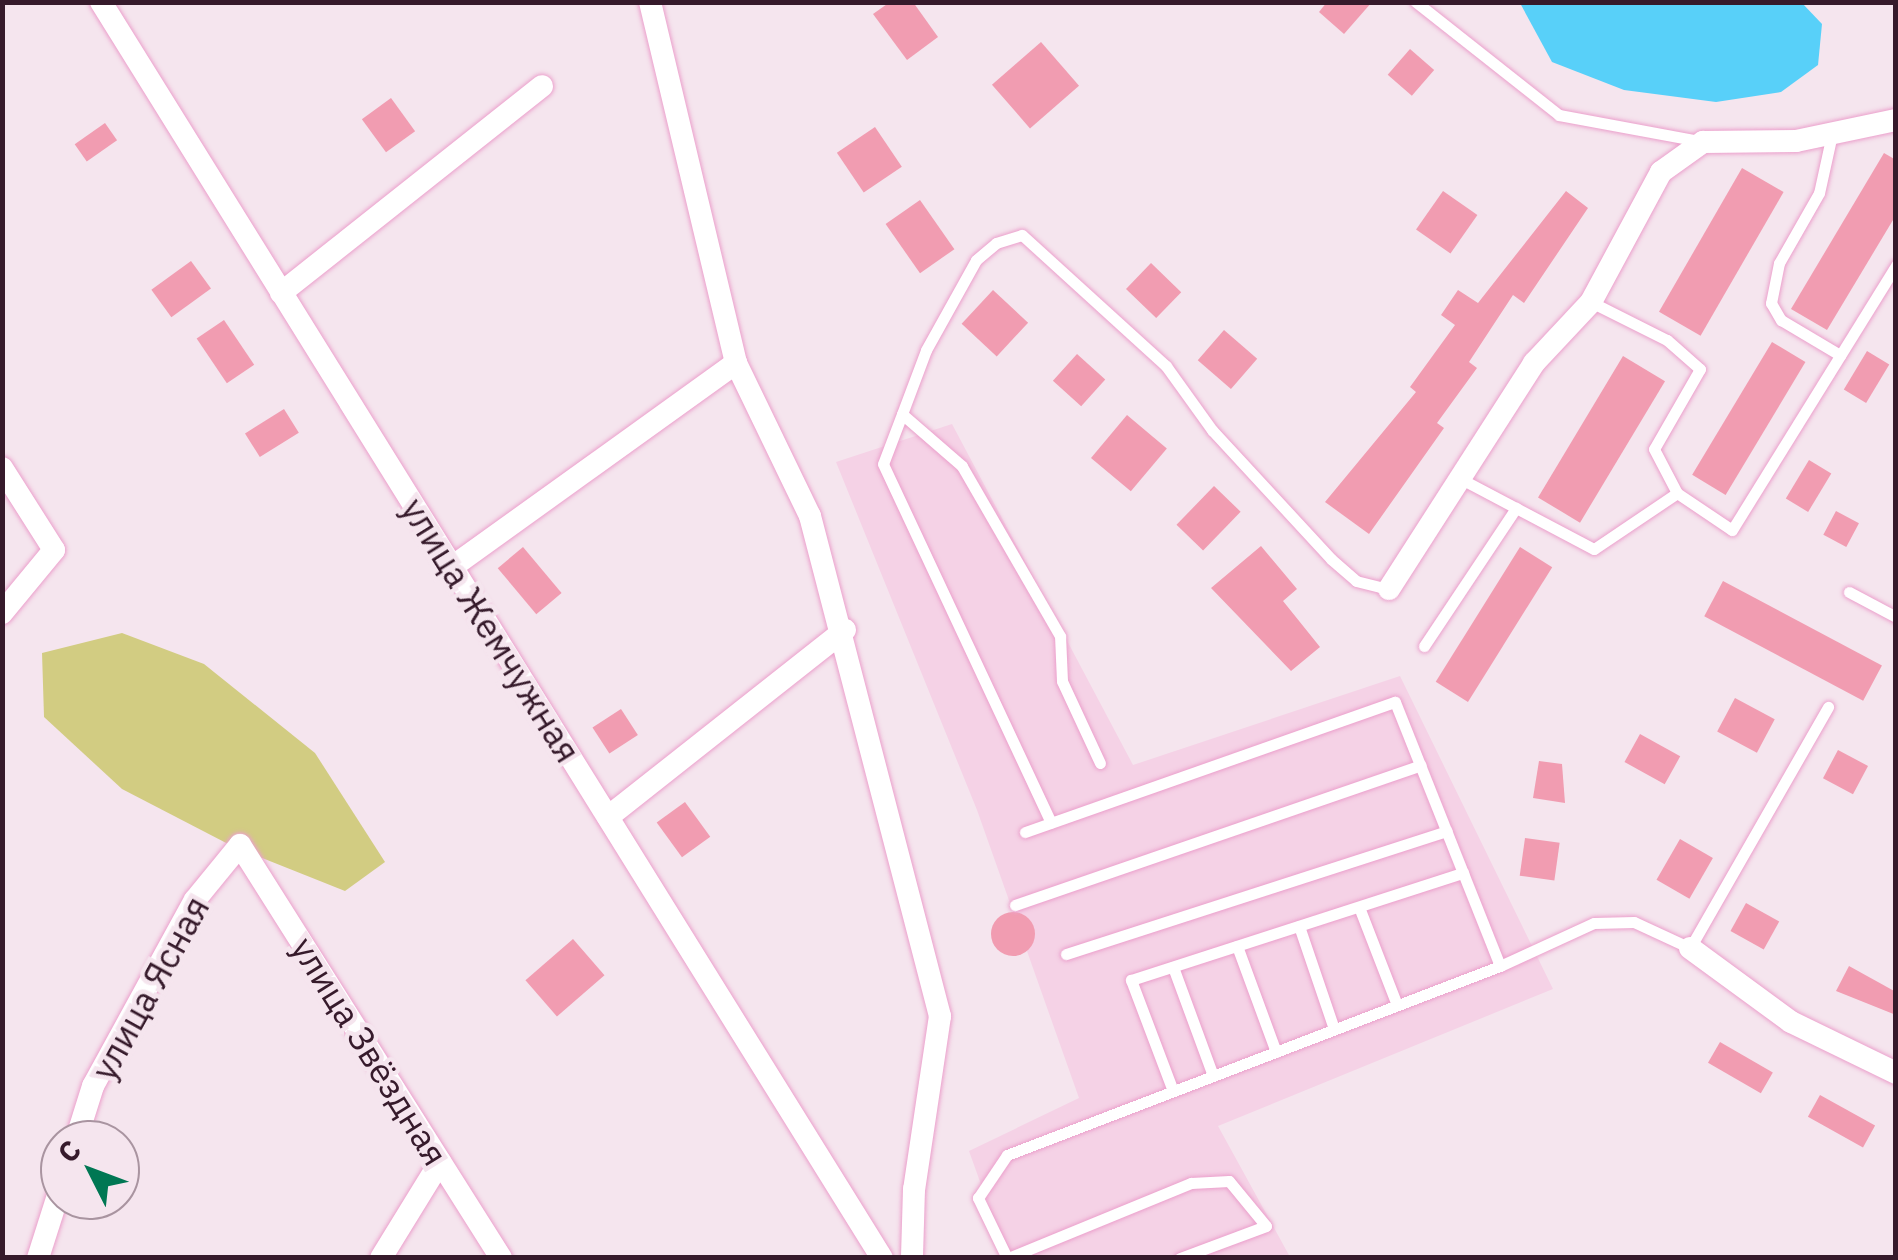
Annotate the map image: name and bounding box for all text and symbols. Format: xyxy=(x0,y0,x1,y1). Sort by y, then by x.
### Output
street label: улица Жемчужная xyxy=(393,490,589,770)
street label: улица Ясная xyxy=(82,889,218,1087)
street label: улица Звёздная xyxy=(283,929,457,1173)
north arrow xyxy=(40,1120,140,1220)
text: С xyxy=(49,1132,89,1170)

